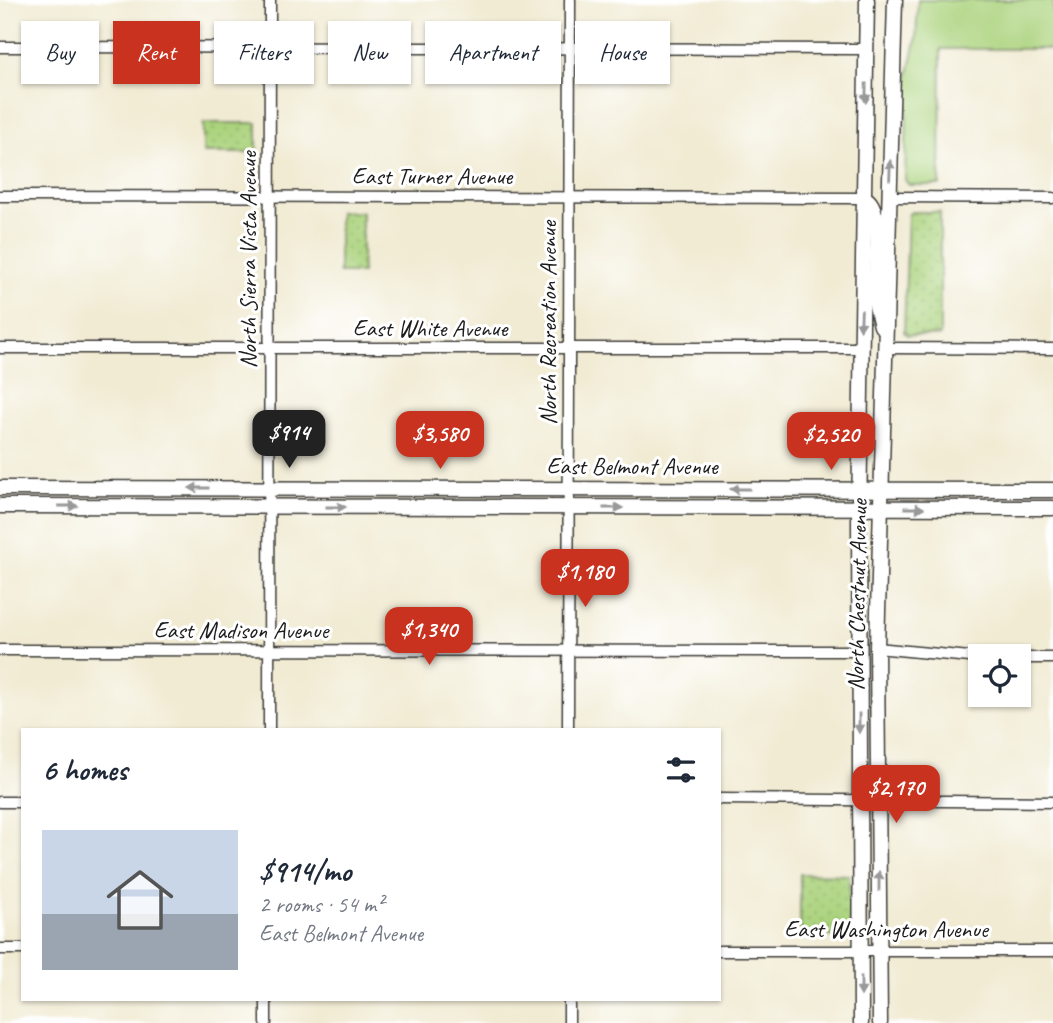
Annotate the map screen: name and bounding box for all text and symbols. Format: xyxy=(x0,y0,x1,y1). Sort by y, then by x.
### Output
chip: Buy xyxy=(21,21,99,84)
chip: Rent xyxy=(113,21,200,84)
chip: Filters xyxy=(214,21,314,84)
chip: New xyxy=(328,21,411,84)
chip: Apartment xyxy=(425,21,561,84)
chip: House xyxy=(575,21,670,84)
one-way arrow xyxy=(860,82,871,104)
street label: North Sierra Vista Avenue xyxy=(233,149,263,368)
one-way arrow xyxy=(885,159,896,181)
street label: East Turner Avenue xyxy=(352,161,514,191)
street label: North Recreation Avenue xyxy=(533,219,563,425)
one-way arrow xyxy=(855,309,866,331)
street label: East White Avenue xyxy=(353,313,510,343)
pin: $914 xyxy=(248,410,330,470)
pin: $3,580 xyxy=(383,412,497,471)
pin: $2,520 xyxy=(774,412,888,472)
text: $914 xyxy=(268,418,310,447)
text: $3,580 xyxy=(412,419,468,448)
text: $2,520 xyxy=(803,420,859,449)
street label: East Belmont Avenue xyxy=(546,451,720,481)
one-way arrow xyxy=(188,482,210,494)
one-way arrow xyxy=(729,483,751,495)
street label: North Chestnut Avenue xyxy=(840,497,874,691)
one-way arrow xyxy=(57,500,79,512)
one-way arrow xyxy=(325,501,347,513)
one-way arrow xyxy=(602,502,624,514)
one-way arrow xyxy=(903,502,925,514)
pin: $1,180 xyxy=(528,550,642,609)
text: $1,180 xyxy=(557,557,613,586)
pin: $1,340 xyxy=(372,608,486,667)
street label: East Madison Avenue xyxy=(154,615,330,645)
text: $1,340 xyxy=(401,615,457,644)
map controls xyxy=(968,644,1031,707)
button: locate xyxy=(968,644,1031,707)
one-way arrow xyxy=(854,712,865,734)
text: 6 homes xyxy=(42,751,127,789)
icon: filters xyxy=(662,751,700,789)
pin: $2,170 xyxy=(839,766,953,825)
text: $2,170 xyxy=(868,773,924,802)
text: $914/mo xyxy=(259,852,351,890)
icon: home xyxy=(98,858,182,942)
one-way arrow xyxy=(873,870,885,892)
text: 2 rooms · 54 m² xyxy=(259,890,383,919)
street label: East Washington Avenue xyxy=(784,914,990,944)
text: East Belmont Avenue xyxy=(259,919,423,948)
one-way arrow xyxy=(855,975,867,997)

